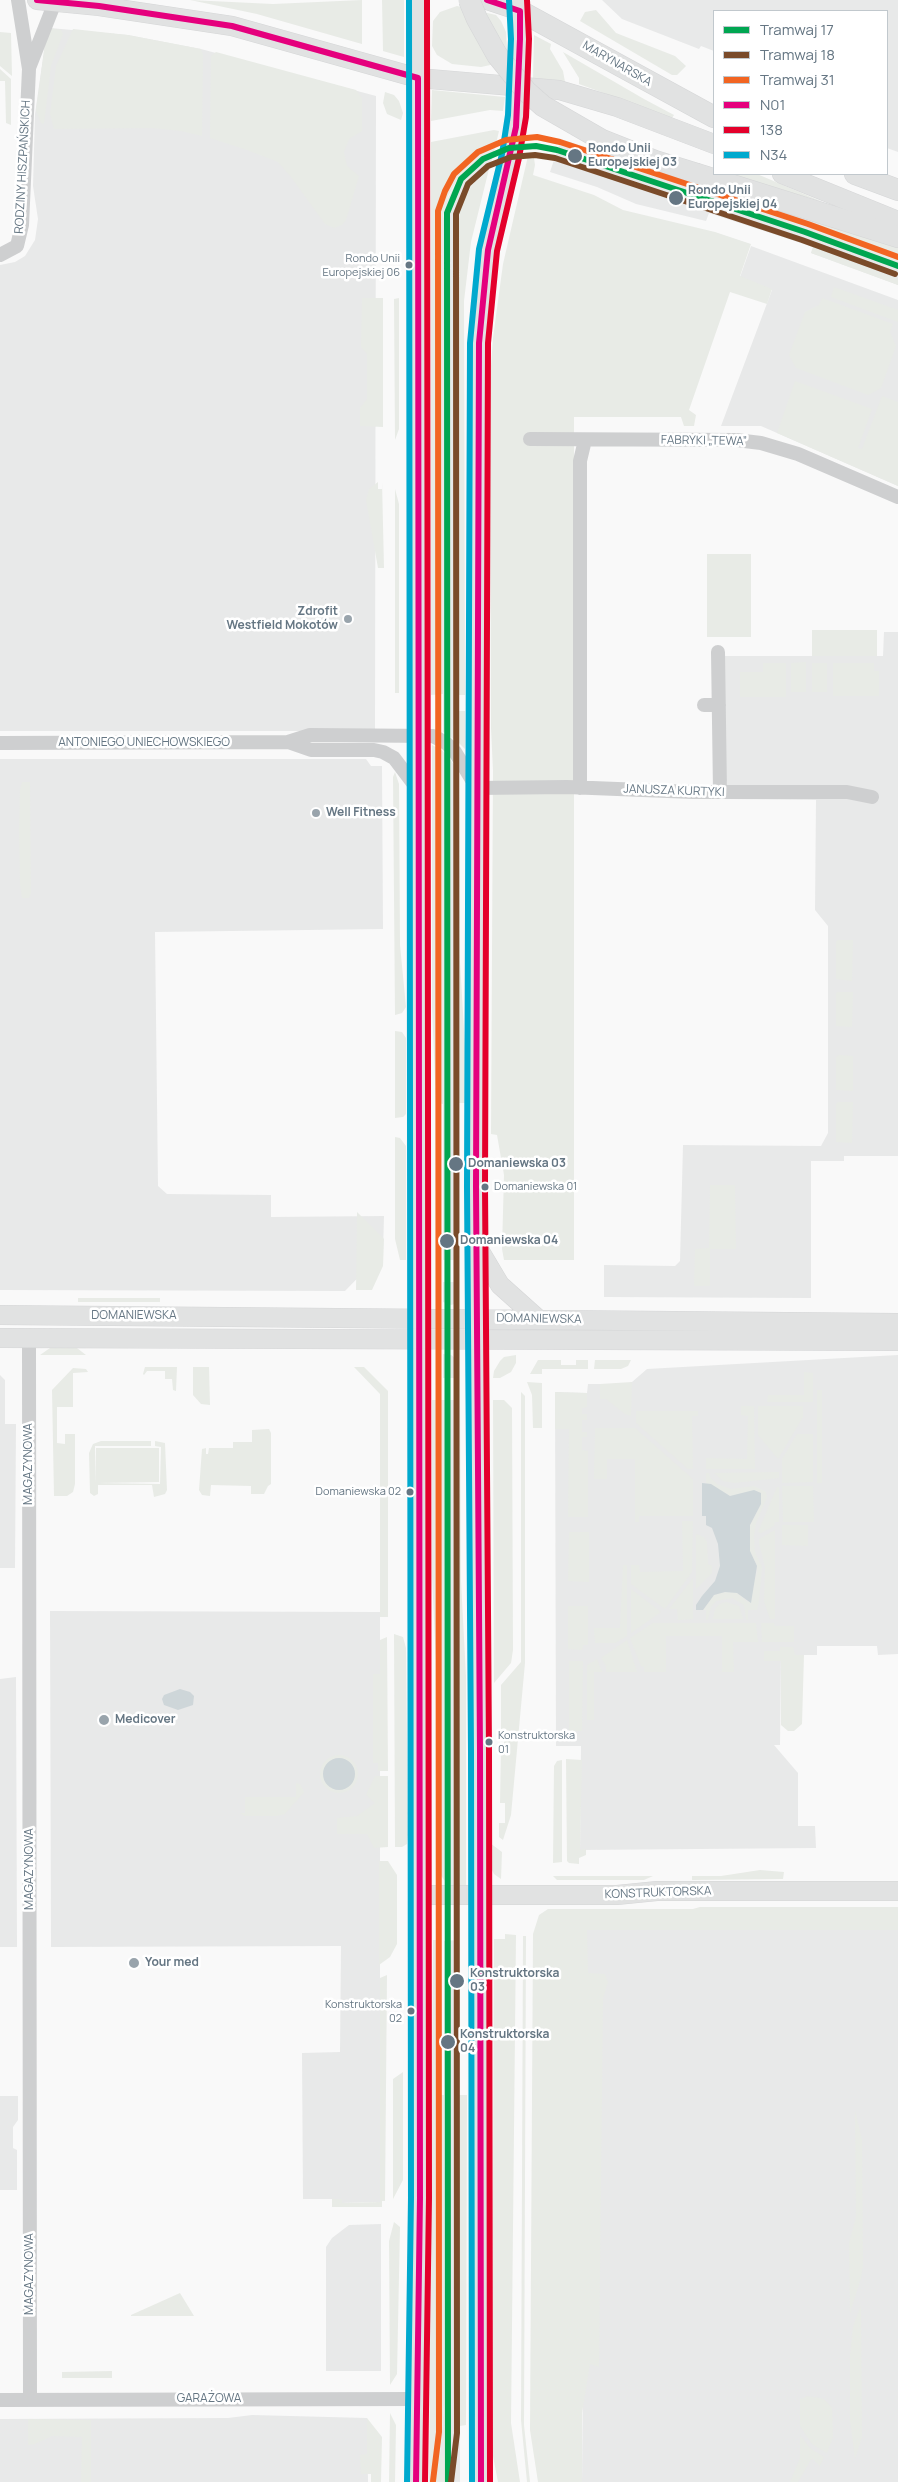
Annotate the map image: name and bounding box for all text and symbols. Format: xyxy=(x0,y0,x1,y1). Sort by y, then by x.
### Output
legend xyxy=(713,10,888,175)
text: Tramwaj 17 xyxy=(760,19,834,40)
street label: MARYNARSKA xyxy=(580,38,654,90)
text: Tramwaj 18 xyxy=(760,44,835,65)
text: Tramwaj 31 xyxy=(760,69,835,90)
text: N01 xyxy=(760,94,785,115)
street label: RODZINY HISZPAŃSKICH xyxy=(12,100,34,234)
text: 138 xyxy=(760,119,783,140)
place label: Rondo Unii Europejskiej 03 xyxy=(588,142,677,170)
text: N34 xyxy=(760,144,787,165)
marker: Rondo Unii Europejskiej 03 xyxy=(566,147,584,165)
place label: Rondo Unii Europejskiej 04 xyxy=(688,184,777,212)
marker: Rondo Unii Europejskiej 04 xyxy=(667,189,685,207)
place label: Rondo Unii Europejskiej 06 xyxy=(322,252,400,278)
marker: Rondo Unii Europejskiej 06 xyxy=(404,260,414,270)
street label: FABRYKI „TEWA” xyxy=(661,433,747,449)
place label: Zdrofit Westfield Mokotów xyxy=(227,605,338,633)
marker: Zdrofit Westfield Mokotów xyxy=(342,613,354,625)
street label: ANTONIEGO UNIECHOWSKIEGO xyxy=(58,736,230,750)
street label: JANUSZA KURTYKI xyxy=(623,782,725,800)
place label: Well Fitness xyxy=(326,806,396,820)
marker: Well Fitness xyxy=(310,807,322,819)
marker: Domaniewska 03 xyxy=(447,1155,465,1173)
place label: Domaniewska 03 xyxy=(468,1157,566,1171)
place label: Domaniewska 01 xyxy=(494,1180,577,1194)
marker: Domaniewska 01 xyxy=(480,1182,490,1192)
marker: Domaniewska 04 xyxy=(438,1232,456,1250)
place label: Domaniewska 04 xyxy=(460,1234,558,1248)
street label: DOMANIEWSKA xyxy=(91,1309,177,1323)
street label: DOMANIEWSKA xyxy=(496,1311,582,1327)
street label: MAGAZYNOWA xyxy=(22,1423,36,1505)
place label: Domaniewska 02 xyxy=(316,1485,401,1499)
marker: Domaniewska 02 xyxy=(405,1487,415,1497)
marker: Medicover xyxy=(97,1713,111,1727)
place label: Medicover xyxy=(115,1713,176,1727)
place label: Konstruktorska 01 xyxy=(498,1729,575,1755)
marker: Konstruktorska 01 xyxy=(484,1737,494,1747)
street label: MAGAZYNOWA xyxy=(23,1828,37,1910)
street label: KONSTRUKTORSKA xyxy=(604,1884,712,1902)
marker: Your med xyxy=(127,1956,141,1970)
place label: Your med xyxy=(145,1956,199,1970)
place label: Konstruktorska 03 xyxy=(470,1967,559,1995)
marker: Konstruktorska 03 xyxy=(448,1972,466,1990)
place label: Konstruktorska 02 xyxy=(325,1998,402,2024)
marker: Konstruktorska 02 xyxy=(406,2006,416,2016)
place label: Konstruktorska 04 xyxy=(460,2028,549,2056)
marker: Konstruktorska 04 xyxy=(439,2033,457,2051)
street label: MAGAZYNOWA xyxy=(23,2233,37,2315)
street label: GARAŻOWA xyxy=(177,2392,241,2406)

